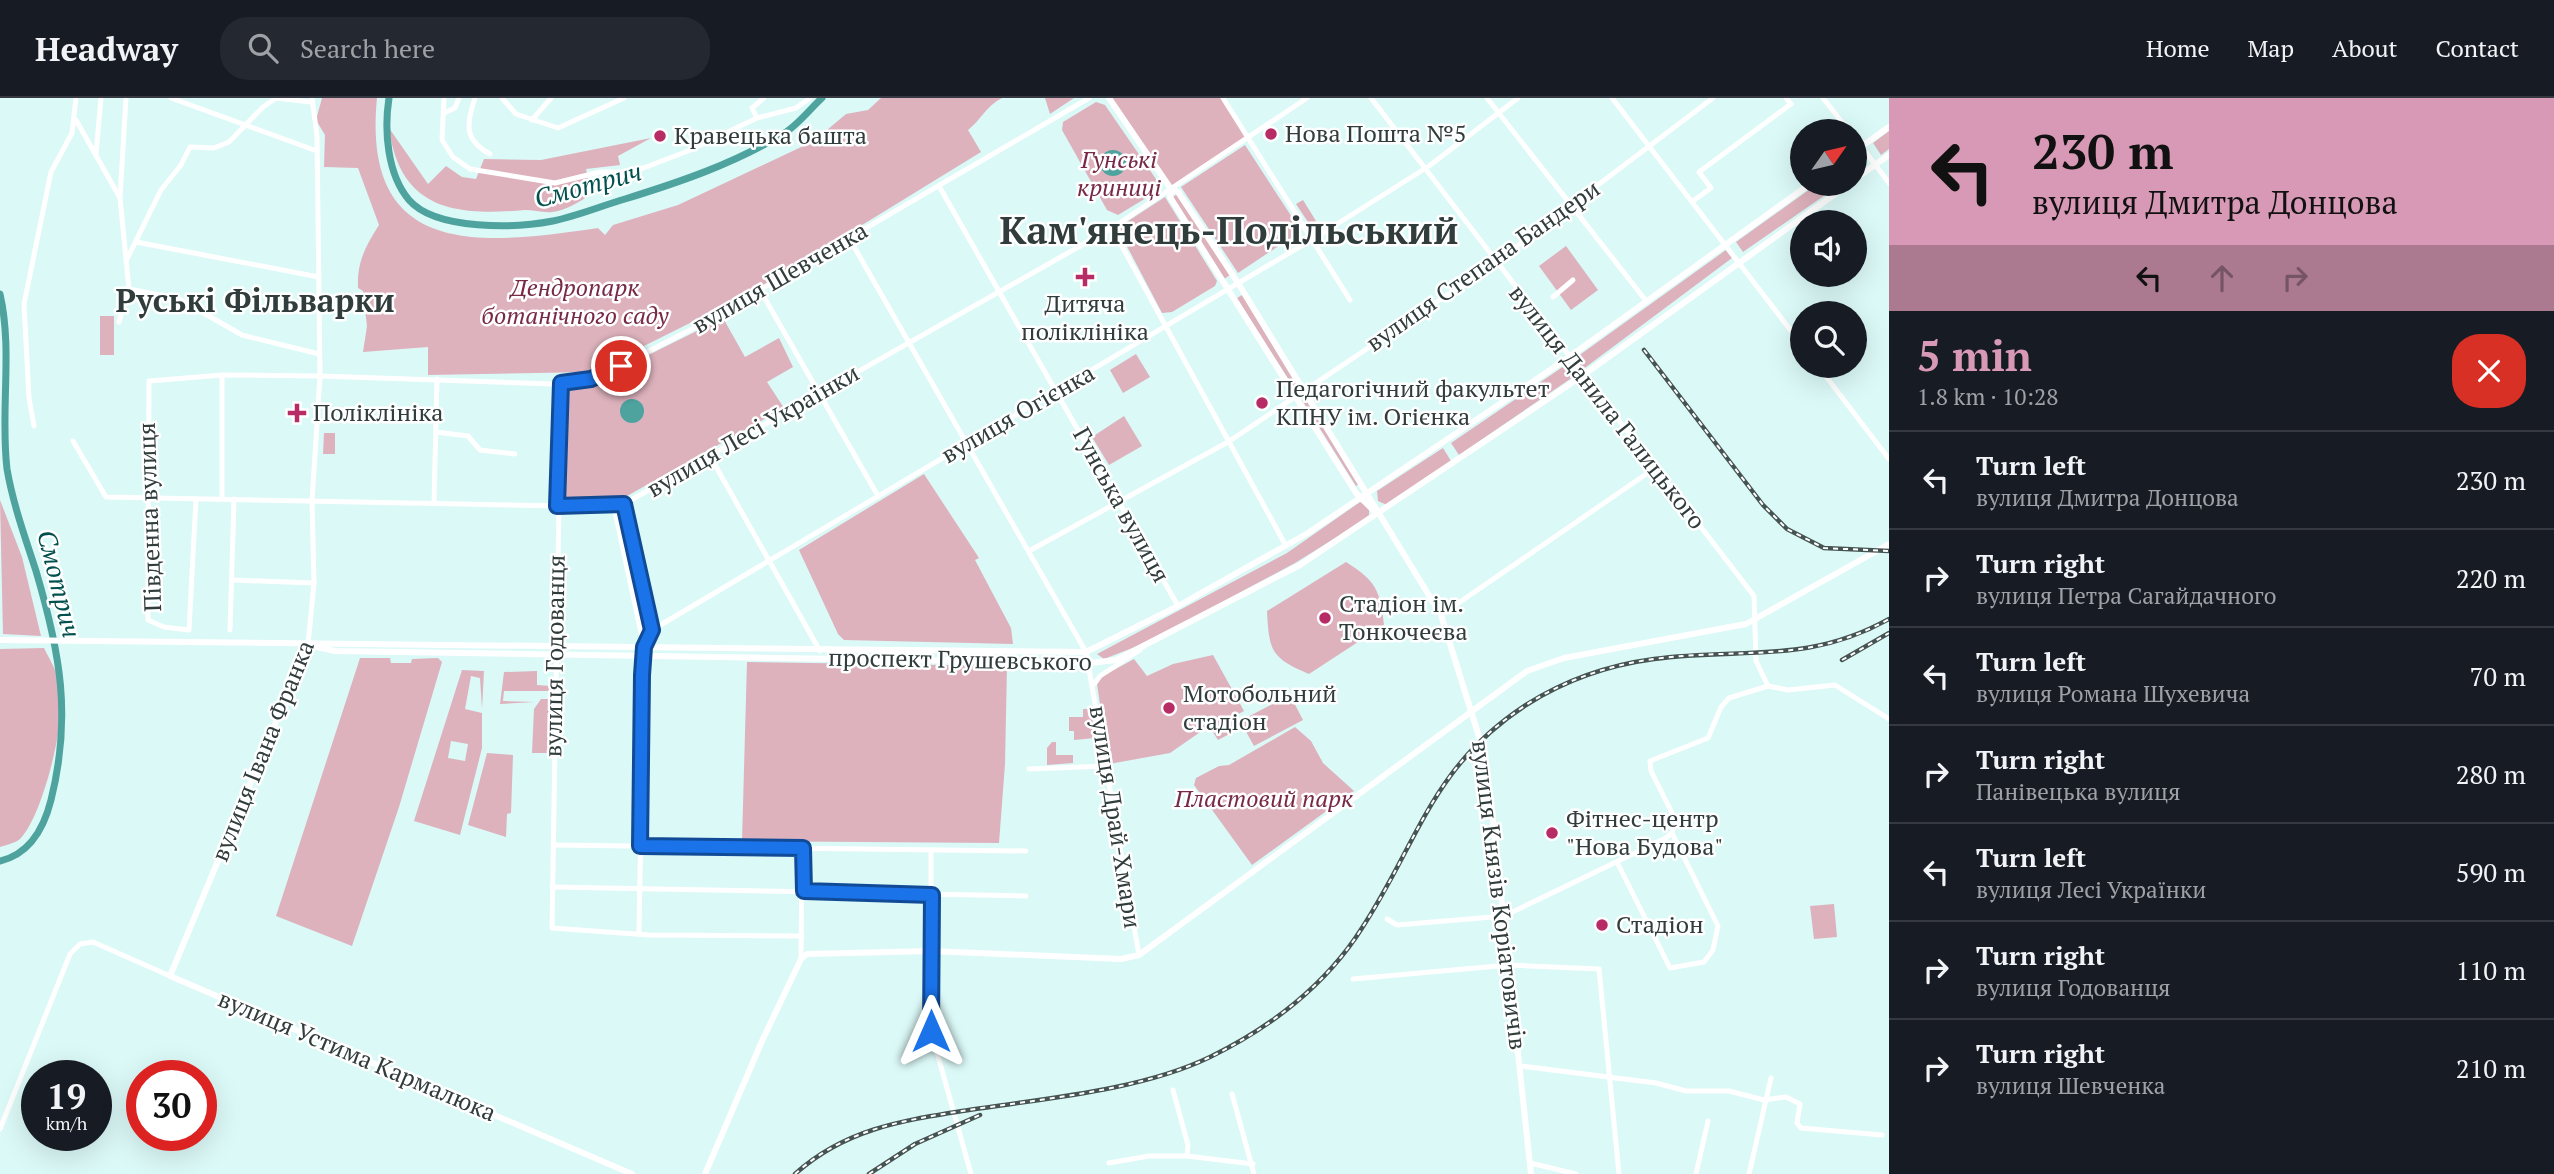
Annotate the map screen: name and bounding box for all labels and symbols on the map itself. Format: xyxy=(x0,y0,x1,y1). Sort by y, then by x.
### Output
place label: Нова Пошта №5 xyxy=(1285,117,1467,149)
place label: Кравецька башта xyxy=(674,119,867,151)
north arrow xyxy=(1790,119,1867,196)
marker: Нова Пошта №5 xyxy=(1263,126,1279,142)
marker: Кравецька башта xyxy=(652,128,668,144)
park label: Гунські криниці xyxy=(1077,143,1161,203)
water label: Смотрич xyxy=(530,153,645,215)
street label: вулиця Степана Бандери xyxy=(1359,172,1606,358)
district label: Кам'янець-Подільський xyxy=(1000,205,1458,255)
street label: вулиця Шевченка xyxy=(686,214,873,340)
marker: Дитяча поліклініка xyxy=(1075,267,1095,287)
park label: Дендропарк ботанічного саду xyxy=(482,271,669,331)
street label: вулиця Данила Галицького xyxy=(1502,278,1713,535)
district label: Руські Фільварки xyxy=(115,279,395,321)
place label: Дитяча поліклініка xyxy=(1021,287,1149,347)
pin xyxy=(591,336,651,396)
street label: вулиця Лесі Українки xyxy=(640,356,865,504)
street label: вулиця Огієнка xyxy=(935,356,1100,470)
place label: Педагогічний факультет КПНУ ім. Огієнка xyxy=(1276,372,1550,432)
marker: Педагогічний факультет КПНУ ім. Огієнка xyxy=(1254,395,1270,411)
place label: Поліклініка xyxy=(313,396,443,428)
marker: Поліклініка xyxy=(287,403,307,423)
street label: Гунська вулиця xyxy=(1066,421,1178,588)
street label: Південна вулиця xyxy=(130,422,168,612)
water label: Смотрич xyxy=(30,526,90,641)
street label: вулиця Годованця xyxy=(536,554,572,758)
place label: Стадіон ім. Тонкочеєва xyxy=(1339,587,1468,647)
marker: Стадіон ім. Тонкочеєва xyxy=(1317,610,1333,626)
street label: вулиця Івана Франка xyxy=(203,635,321,866)
street label: проспект Грушевського xyxy=(828,641,1092,677)
place label: Мотобольний стадіон xyxy=(1183,677,1337,737)
marker: Мотобольний стадіон xyxy=(1161,700,1177,716)
street label: вулиця Драй-Хмари xyxy=(1083,703,1149,931)
street label: вулиця Князів Коріатовичів xyxy=(1465,738,1535,1052)
park label: Пластовий парк xyxy=(1174,782,1353,814)
place label: Фітнес-центр "Нова Будова" xyxy=(1566,802,1723,862)
marker: Фітнес-центр "Нова Будова" xyxy=(1544,825,1560,841)
place label: Стадіон xyxy=(1616,908,1704,940)
marker: Стадіон xyxy=(1594,917,1610,933)
street label: вулиця Устима Кармалюка xyxy=(214,982,501,1128)
position arrow xyxy=(894,994,968,1068)
speed limit sign: 30 xyxy=(126,1060,217,1151)

